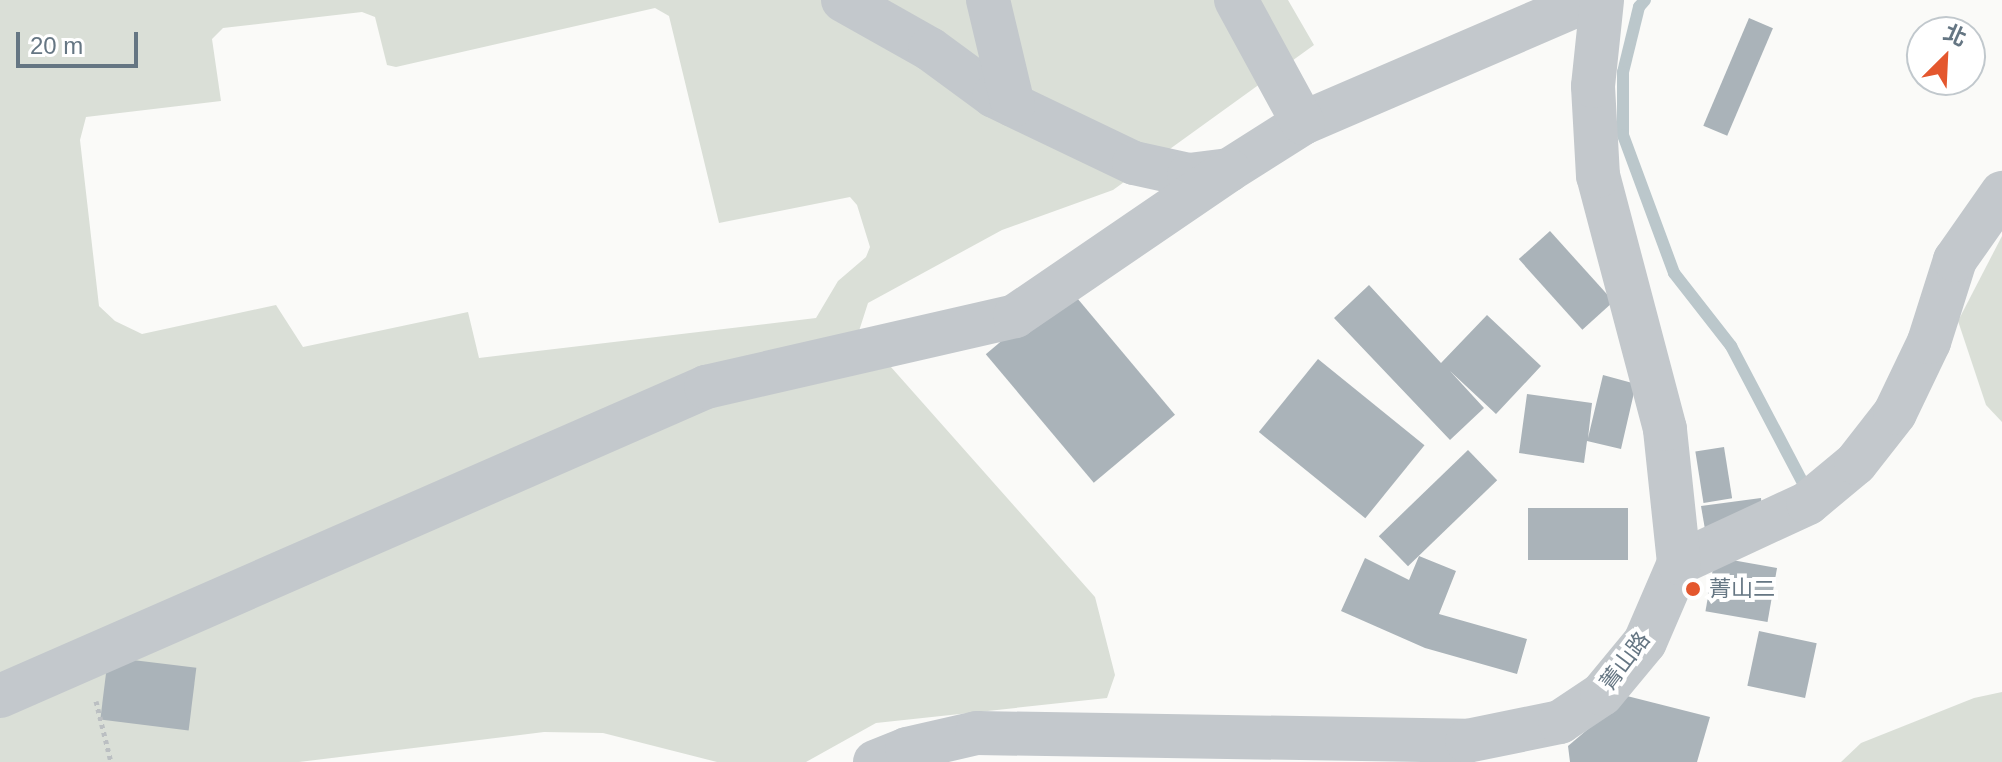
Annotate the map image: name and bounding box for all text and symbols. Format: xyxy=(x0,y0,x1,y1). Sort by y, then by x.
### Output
scale bar xyxy=(20,16,142,66)
north arrow xyxy=(1906,16,1986,96)
text: 北 xyxy=(1940,20,1970,51)
text: 20 m xyxy=(30,32,83,59)
place label: 菁山二 xyxy=(1709,576,1775,602)
marker: 菁山二 xyxy=(1684,580,1702,598)
street label: 菁山路 xyxy=(1595,627,1655,695)

